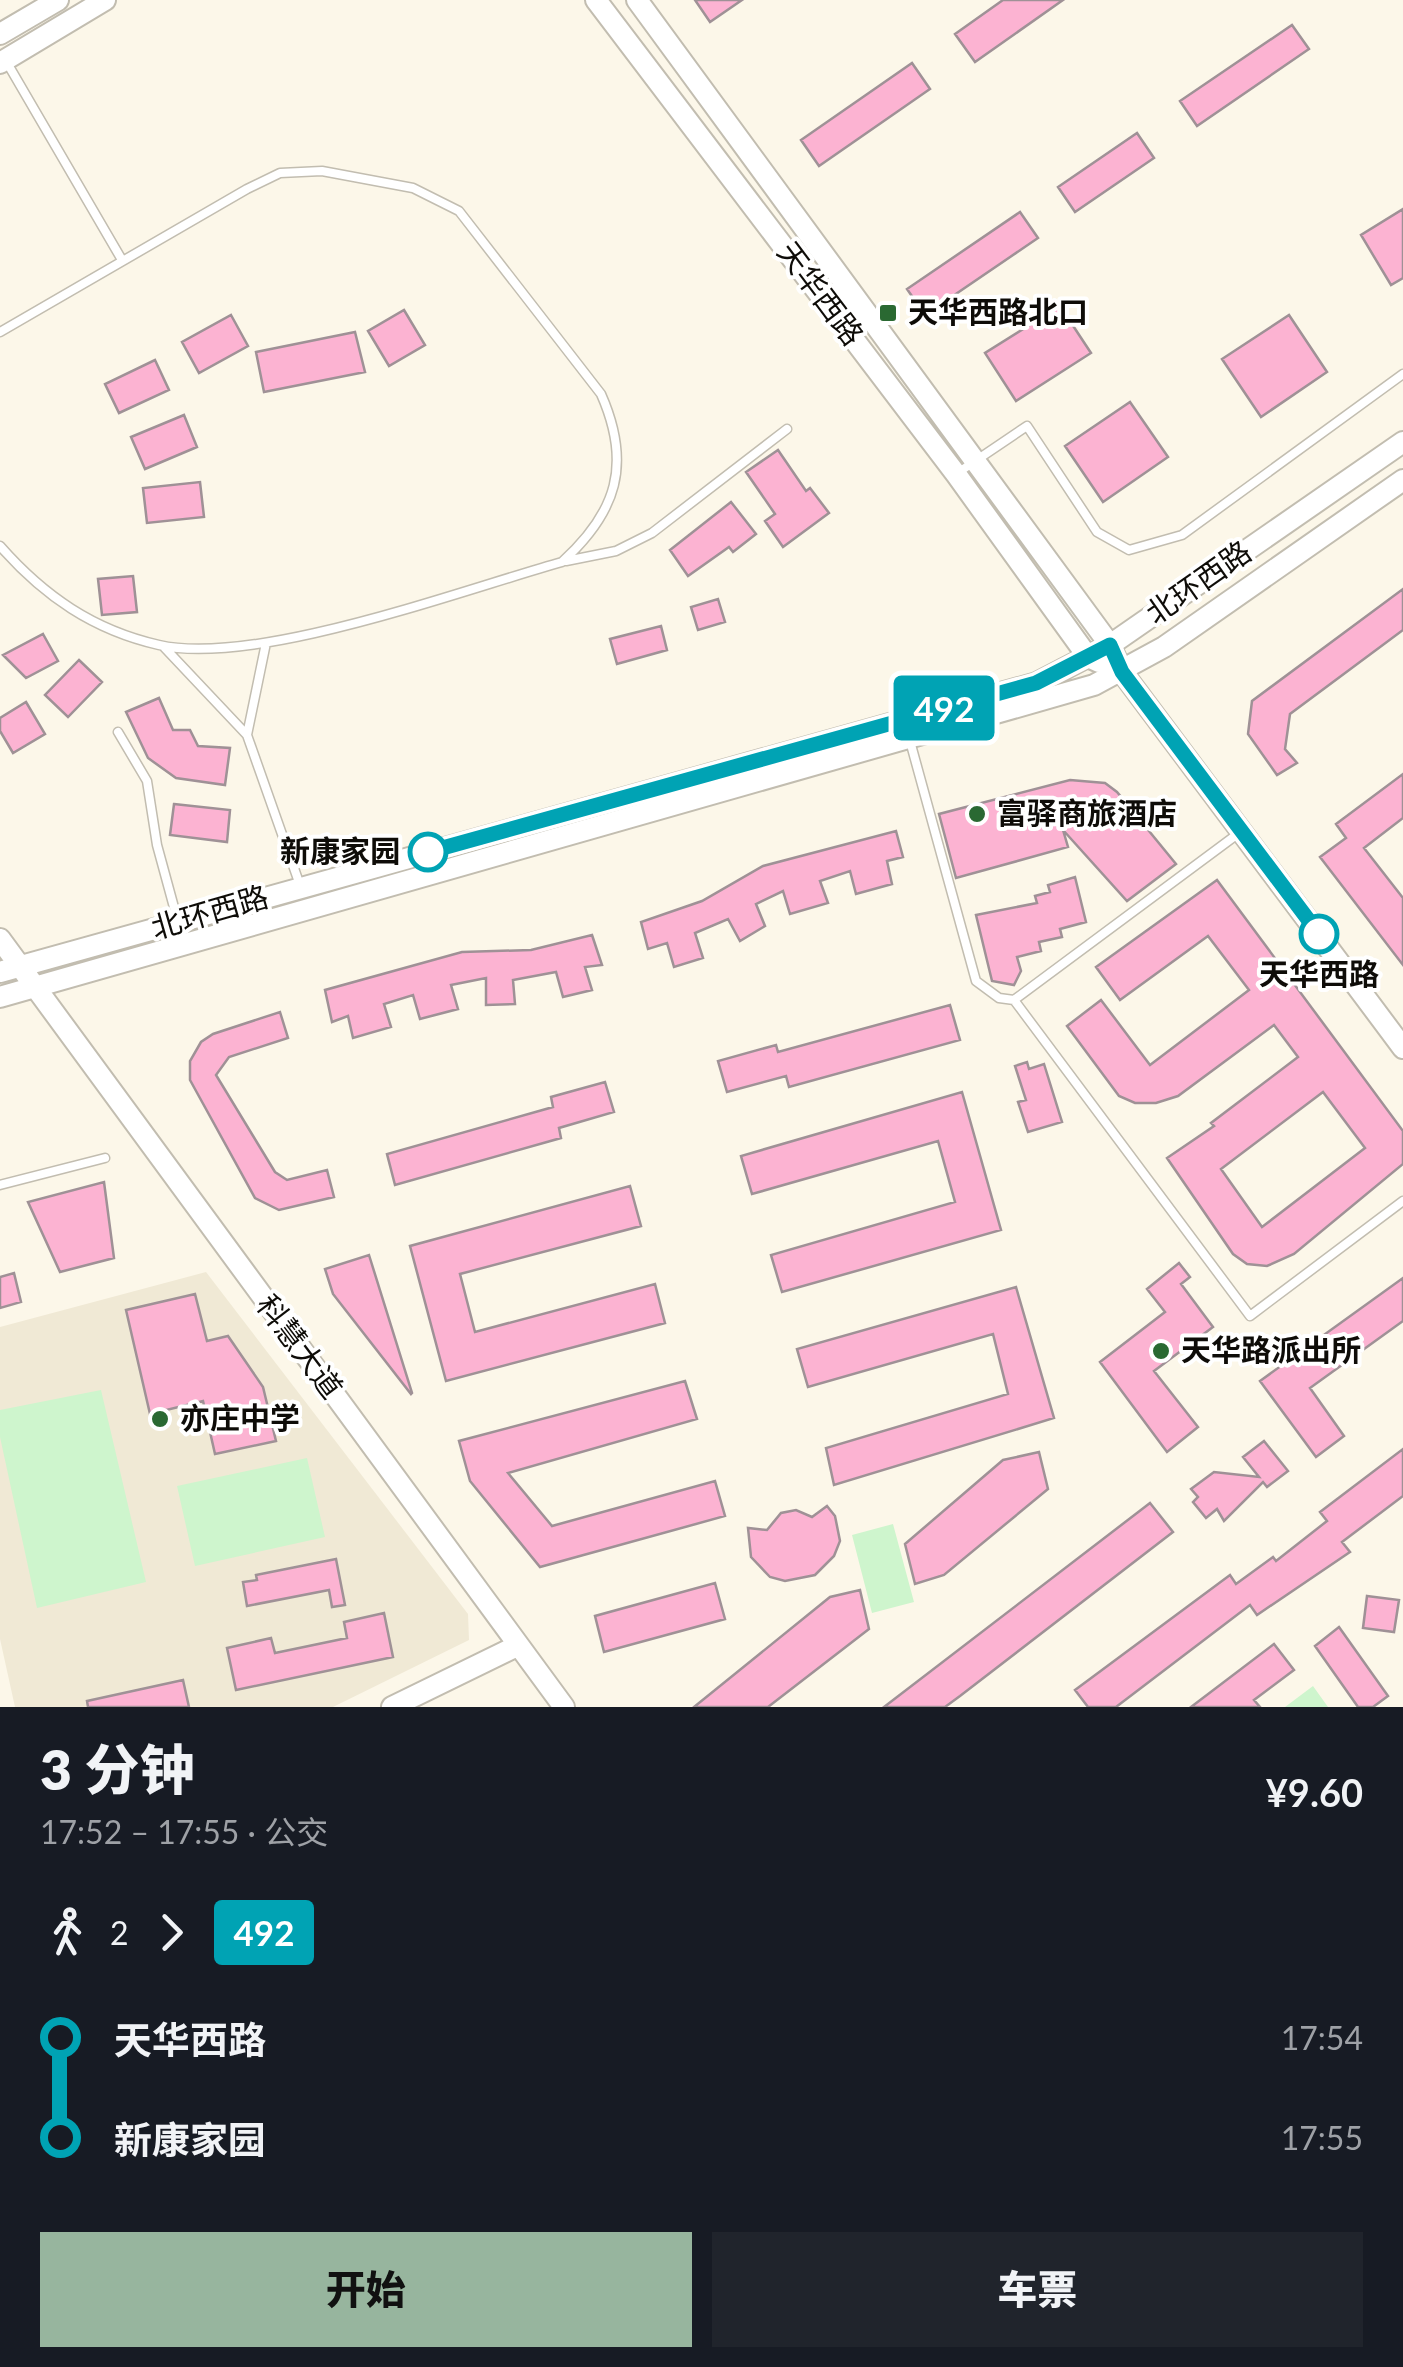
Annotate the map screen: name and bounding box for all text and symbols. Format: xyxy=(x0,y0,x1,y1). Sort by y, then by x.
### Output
street label: 天华西路 xyxy=(771,234,872,352)
place label: 天华西路北口 xyxy=(908,293,1088,329)
marker: 天华西路北口 xyxy=(877,302,899,324)
street label: 北环西路 xyxy=(1138,532,1257,631)
line badge: 492 xyxy=(886,676,1002,740)
text: 492 xyxy=(914,687,974,729)
place label: 富驿商旅酒店 xyxy=(997,794,1177,830)
marker: 富驿商旅酒店 xyxy=(966,803,988,825)
place label: 新康家园 xyxy=(280,832,400,868)
marker: 新康家园 xyxy=(409,833,447,871)
street label: 北环西路 xyxy=(147,877,272,945)
marker: 天华西路 xyxy=(1300,915,1338,953)
place label: 天华西路 xyxy=(1259,955,1379,991)
street label: 科慧大道 xyxy=(250,1287,351,1405)
place label: 天华路派出所 xyxy=(1181,1331,1361,1367)
marker: 天华路派出所 xyxy=(1150,1340,1172,1362)
place label: 亦庄中学 xyxy=(180,1399,300,1435)
marker: 亦庄中学 xyxy=(149,1408,171,1430)
text: 3 分钟 xyxy=(40,1736,195,1802)
text: ¥9.60 xyxy=(1266,1769,1363,1815)
text: 17:52 – 17:55 · 公交 xyxy=(40,1812,328,1851)
icon: walk xyxy=(40,1905,95,1960)
icon: forward xyxy=(144,1905,199,1960)
text: 492 xyxy=(234,1911,294,1953)
text: 2 xyxy=(110,1913,129,1952)
text: 天华西路 xyxy=(114,2016,266,2062)
text: 17:54 xyxy=(1281,2018,1363,2057)
text: 新康家园 xyxy=(114,2116,266,2162)
text: 17:55 xyxy=(1281,2118,1363,2157)
button: 开始 xyxy=(40,2232,692,2347)
button: 车票 xyxy=(712,2232,1363,2347)

